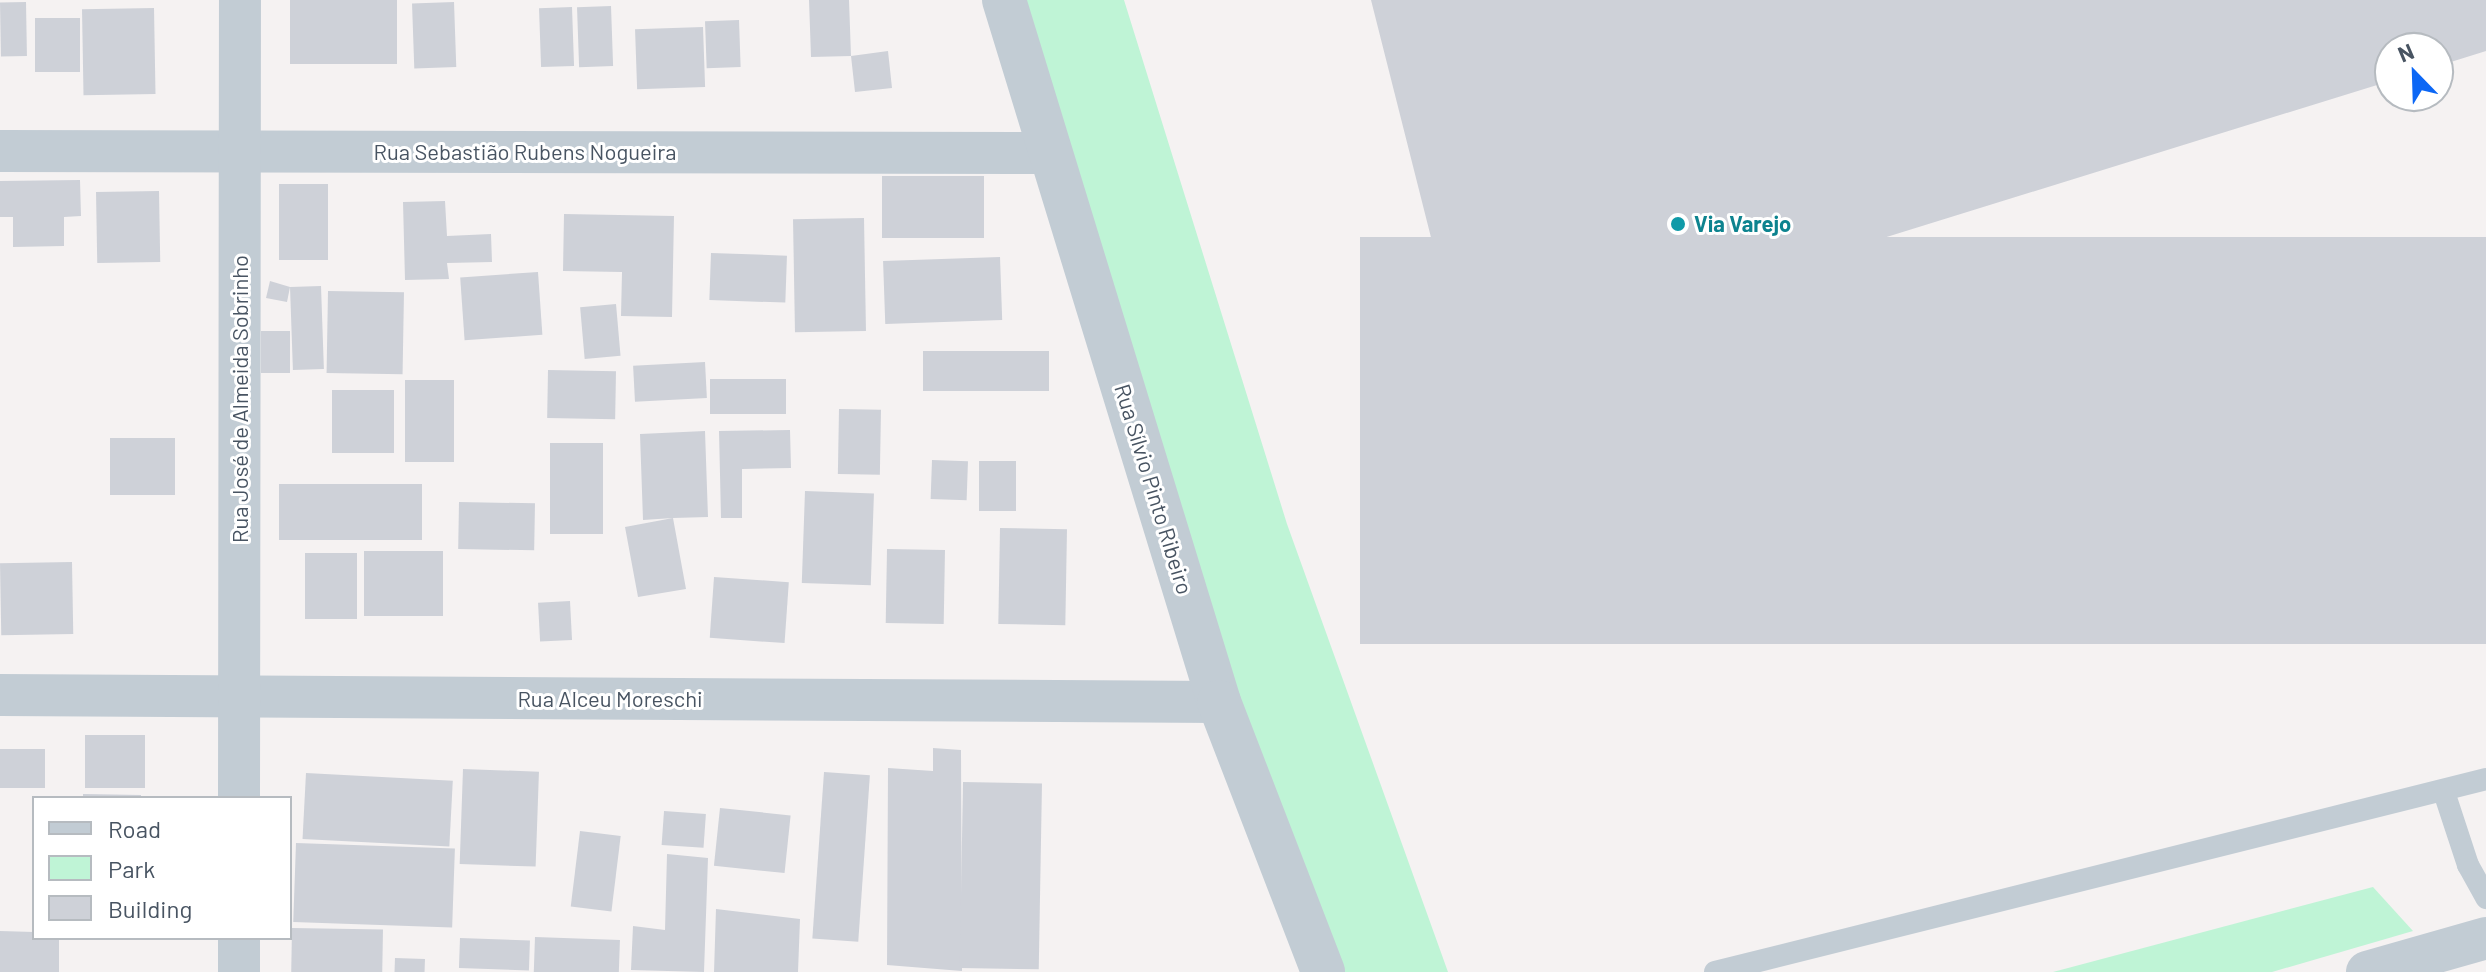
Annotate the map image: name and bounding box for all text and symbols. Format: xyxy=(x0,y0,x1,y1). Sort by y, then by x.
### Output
north arrow xyxy=(2374,32,2454,112)
text: N xyxy=(2394,37,2417,67)
street label: Rua Sebastião Rubens Nogueira xyxy=(373,139,677,165)
place label: Via Varejo xyxy=(1694,211,1791,237)
marker: Via Varejo xyxy=(1669,215,1687,233)
street label: Rua José de Almeida Sobrinho xyxy=(227,255,253,543)
street label: Rua Sílvio Pinto Ribeiro xyxy=(1109,381,1199,597)
street label: Rua Alceu Moreschi xyxy=(517,686,703,712)
legend xyxy=(32,796,292,940)
text: Road xyxy=(108,814,161,843)
text: Park xyxy=(108,854,155,883)
text: Building xyxy=(108,894,192,923)

